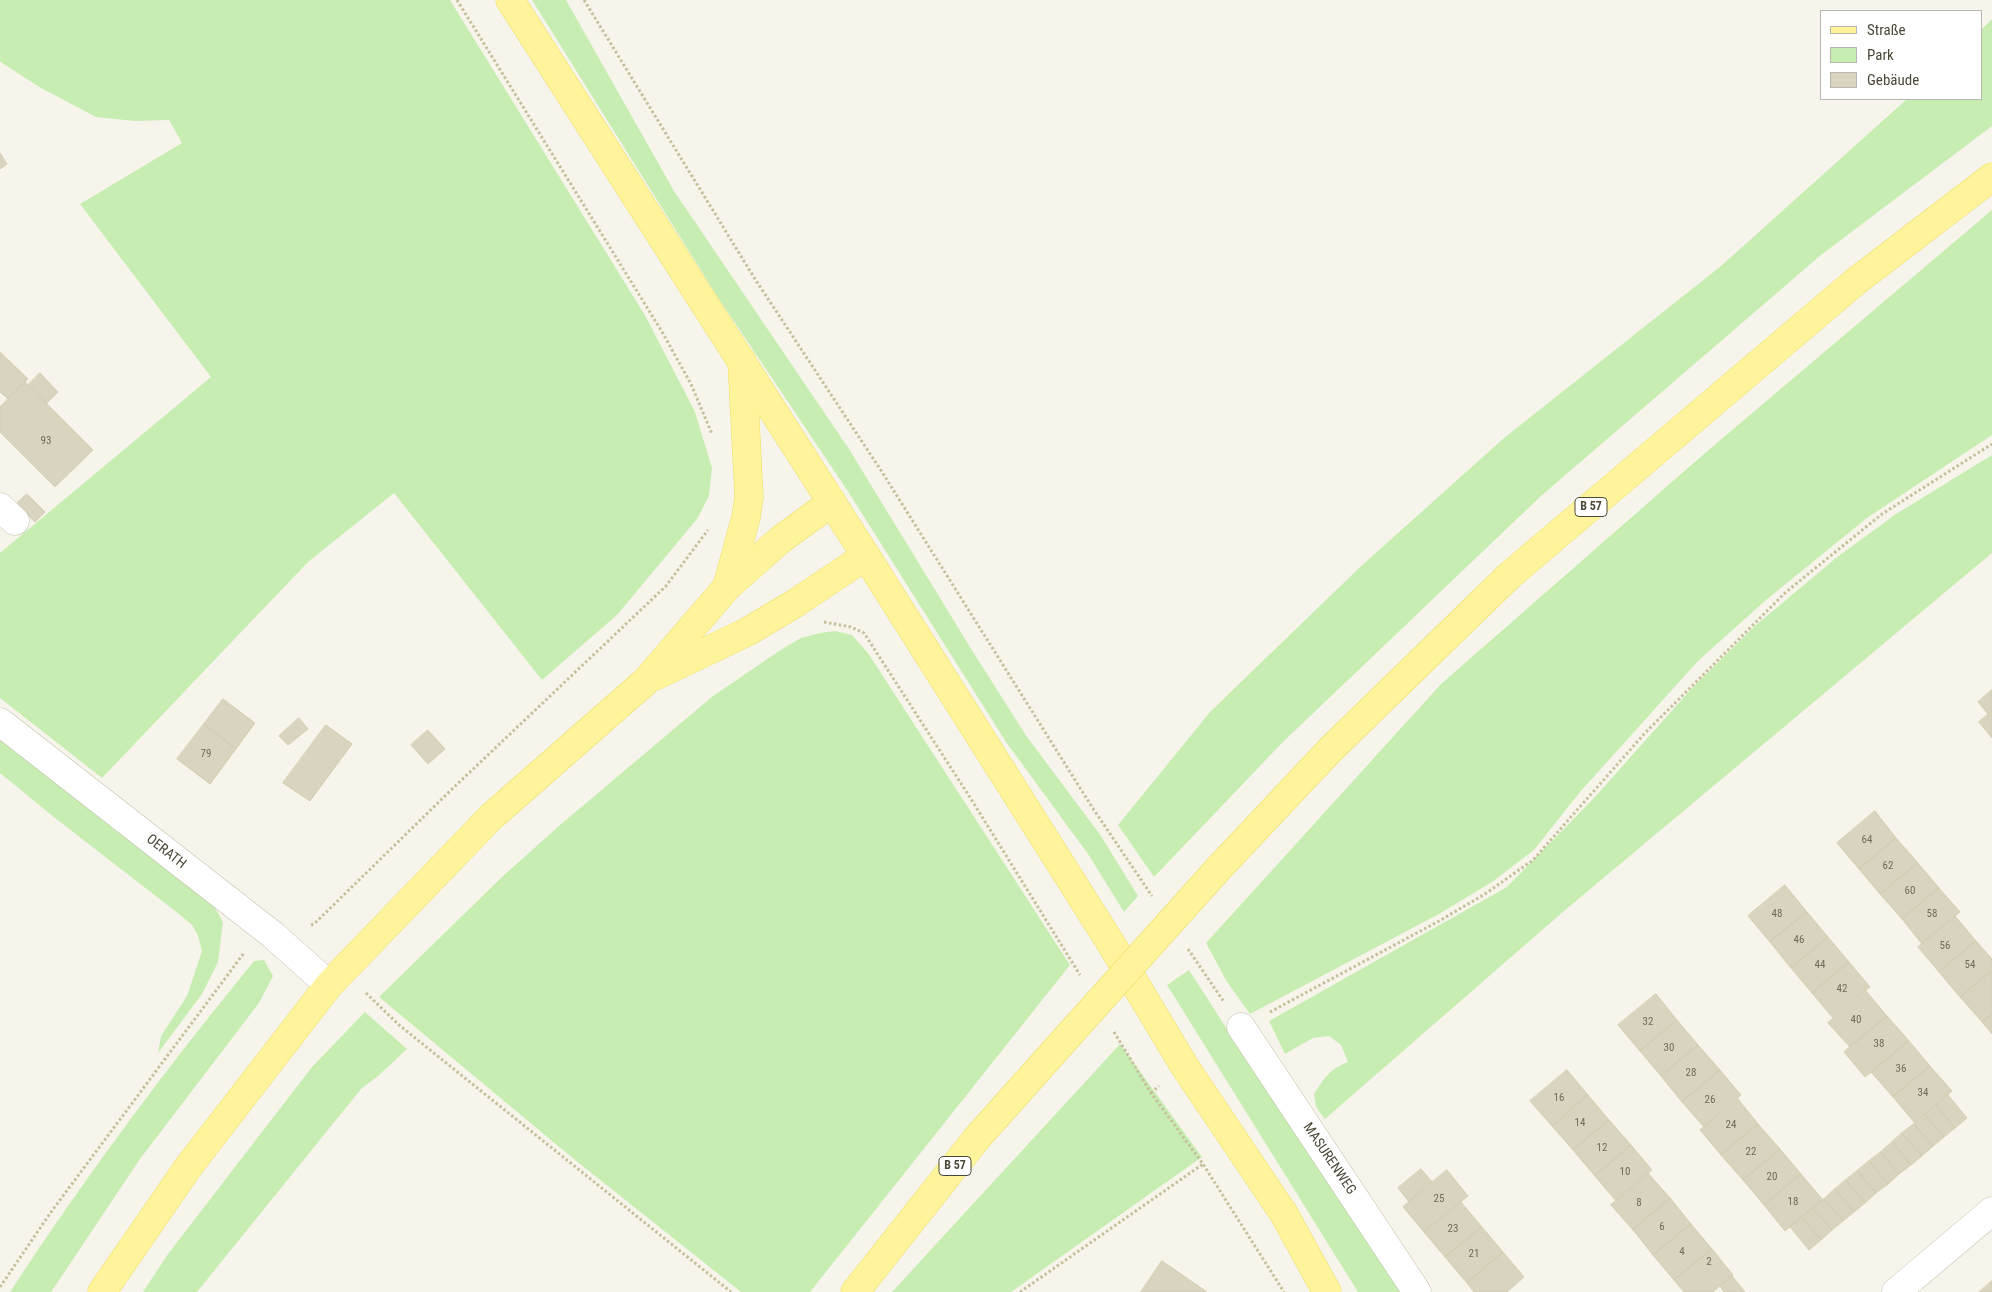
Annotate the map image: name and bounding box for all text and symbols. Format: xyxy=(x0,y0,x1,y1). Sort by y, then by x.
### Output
legend xyxy=(1820,10,1982,100)
text: Straße xyxy=(1867,21,1906,39)
text: Park xyxy=(1867,46,1894,64)
text: Gebäude xyxy=(1867,71,1919,89)
house number: 93 xyxy=(41,434,51,448)
road number: B 57 xyxy=(1575,498,1607,516)
house number: 79 xyxy=(201,747,211,761)
street label: OERATH xyxy=(143,831,189,873)
house number: 64 xyxy=(1862,833,1872,847)
house number: 62 xyxy=(1883,859,1893,873)
house number: 60 xyxy=(1905,884,1915,898)
house number: 48 xyxy=(1772,907,1782,921)
house number: 58 xyxy=(1927,907,1937,921)
house number: 46 xyxy=(1794,933,1804,947)
house number: 56 xyxy=(1940,939,1950,953)
house number: 44 xyxy=(1815,958,1825,972)
house number: 54 xyxy=(1965,958,1975,972)
house number: 42 xyxy=(1837,982,1847,996)
house number: 40 xyxy=(1851,1013,1861,1027)
house number: 32 xyxy=(1643,1015,1653,1029)
house number: 38 xyxy=(1874,1037,1884,1051)
house number: 30 xyxy=(1664,1041,1674,1055)
house number: 36 xyxy=(1896,1062,1906,1076)
house number: 28 xyxy=(1686,1066,1696,1080)
house number: 34 xyxy=(1918,1086,1928,1100)
house number: 16 xyxy=(1554,1091,1564,1105)
house number: 26 xyxy=(1705,1093,1715,1107)
house number: 14 xyxy=(1575,1116,1585,1130)
house number: 24 xyxy=(1726,1118,1736,1132)
street label: MASURENWEG xyxy=(1299,1120,1359,1198)
house number: 12 xyxy=(1597,1141,1607,1155)
house number: 22 xyxy=(1746,1145,1756,1159)
road number: B 57 xyxy=(939,1156,971,1176)
house number: 10 xyxy=(1620,1165,1630,1179)
house number: 20 xyxy=(1767,1170,1777,1184)
house number: 25 xyxy=(1434,1192,1444,1206)
house number: 18 xyxy=(1788,1195,1798,1209)
house number: 8 xyxy=(1636,1196,1642,1210)
house number: 6 xyxy=(1659,1220,1665,1234)
house number: 23 xyxy=(1448,1222,1458,1236)
house number: 4 xyxy=(1679,1245,1685,1259)
house number: 21 xyxy=(1469,1247,1479,1261)
house number: 2 xyxy=(1706,1255,1712,1269)

